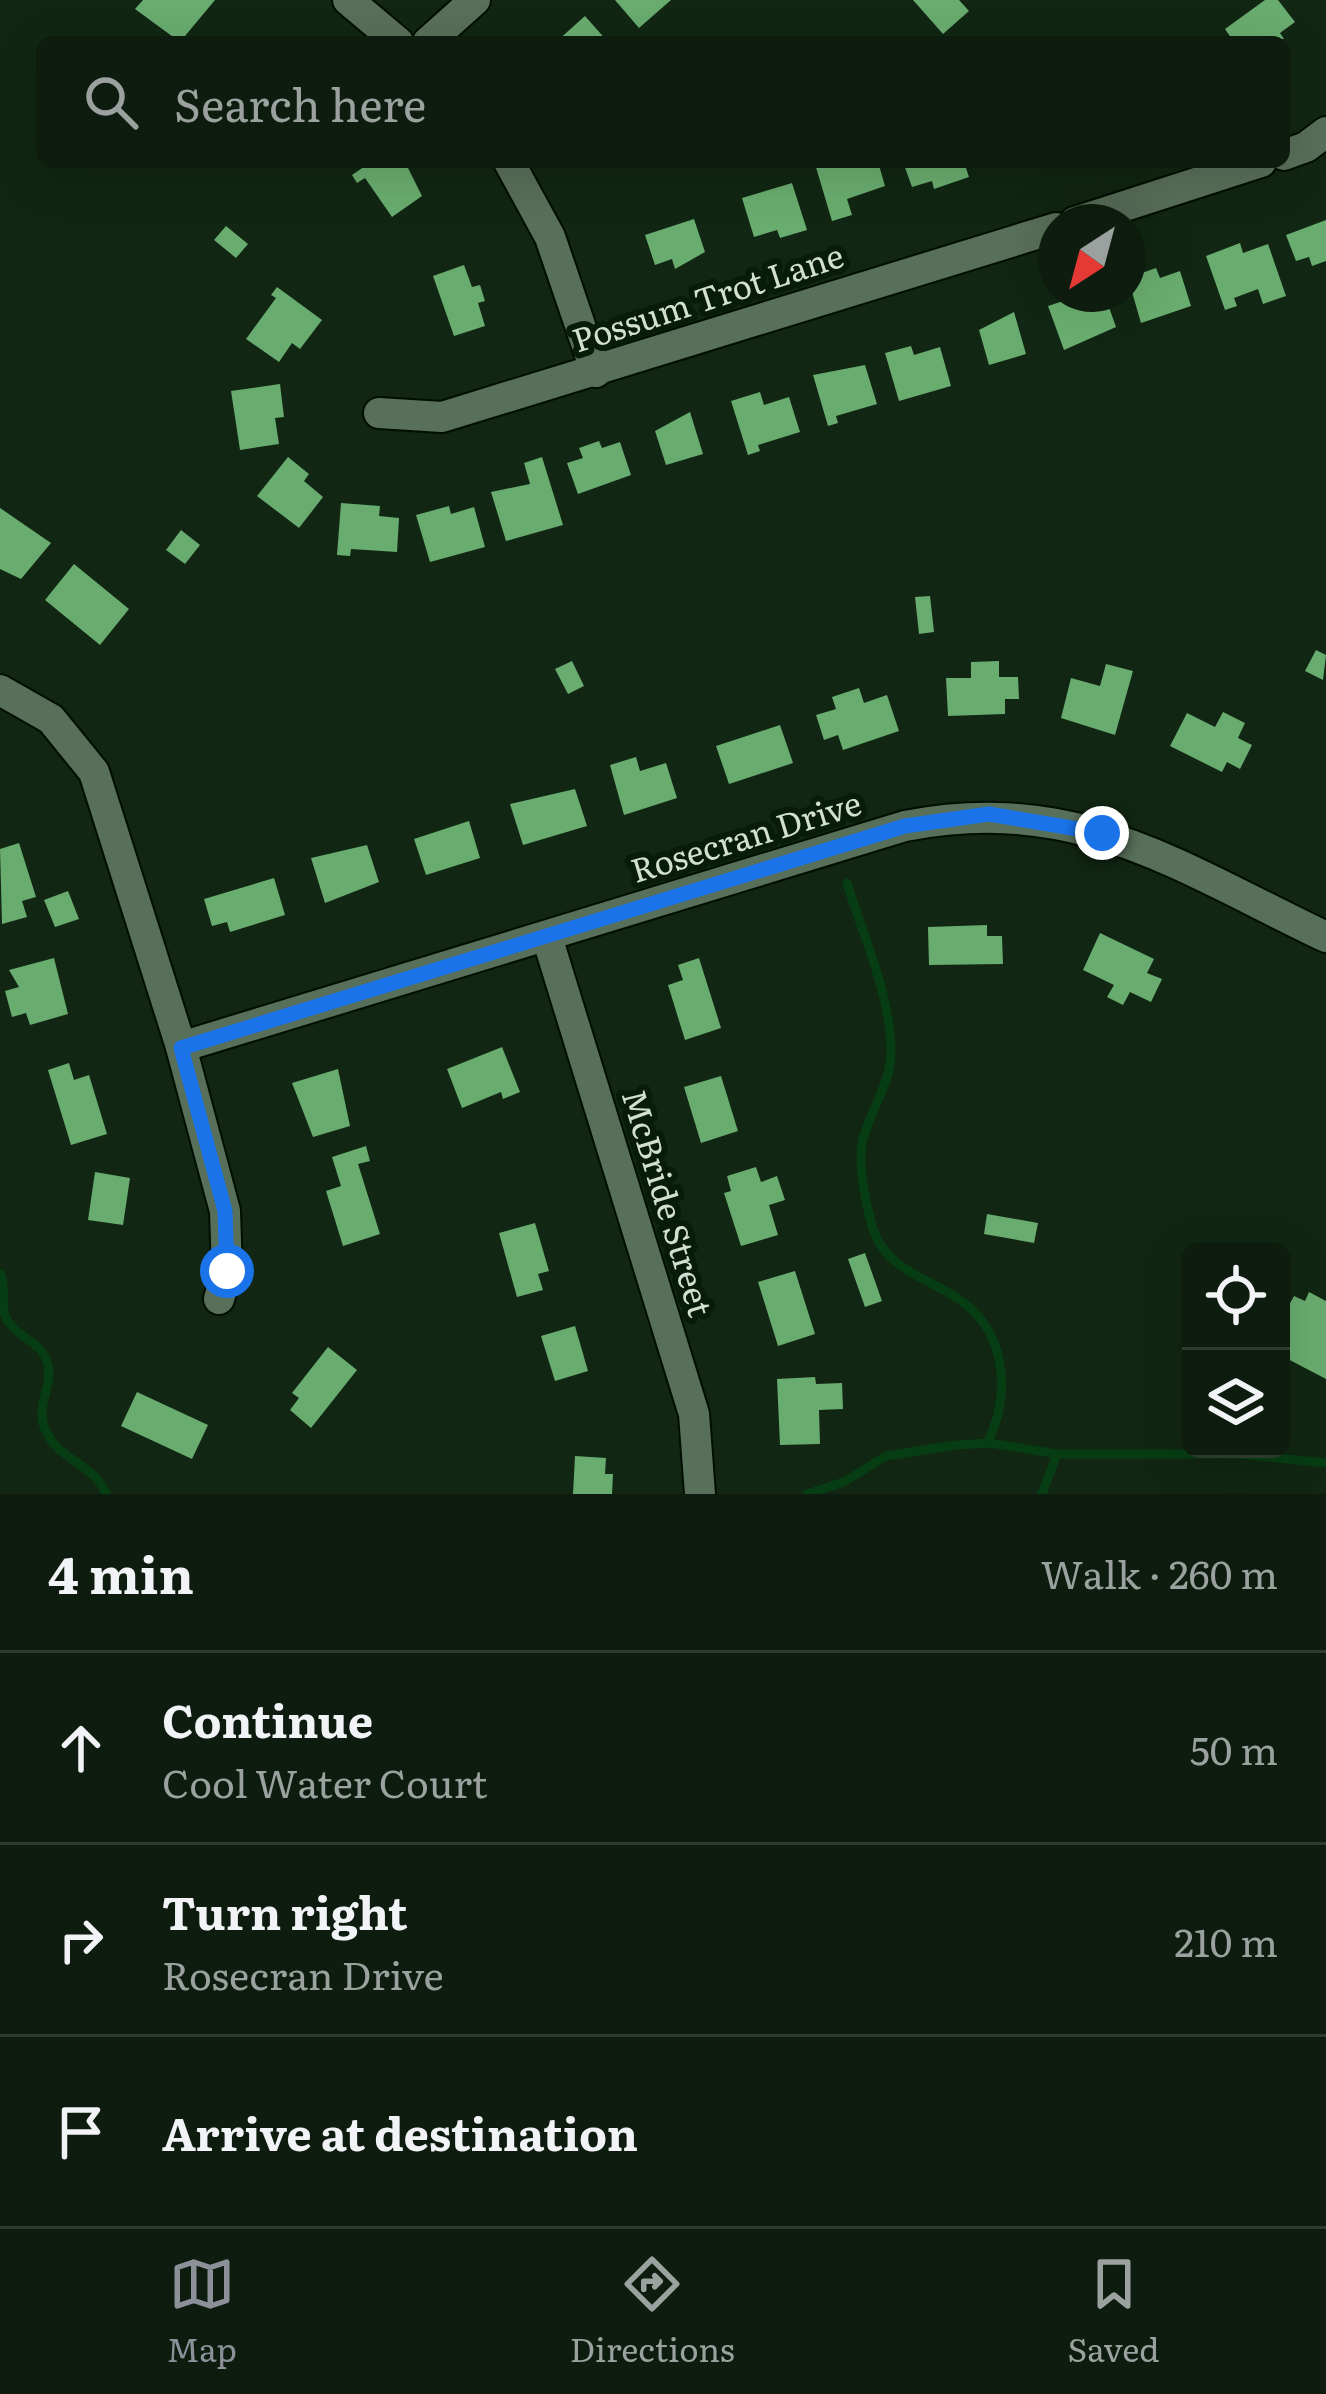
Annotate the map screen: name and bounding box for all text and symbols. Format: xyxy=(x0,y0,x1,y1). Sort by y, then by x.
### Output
search box xyxy=(36,36,1290,168)
icon: search xyxy=(78,69,144,135)
text: Search here xyxy=(174,69,426,136)
north arrow xyxy=(1038,204,1146,312)
street label: Possum Trot Lane xyxy=(565,229,849,363)
street label: Rosecran Drive xyxy=(624,776,866,893)
route end xyxy=(1075,806,1129,860)
street label: McBride Street xyxy=(612,1083,727,1323)
map controls xyxy=(1182,1242,1290,1458)
button: locate xyxy=(1182,1242,1290,1350)
route start xyxy=(200,1244,254,1298)
button: layers xyxy=(1182,1350,1290,1458)
text: 4 min xyxy=(48,1534,194,1610)
text: Walk · 260 m xyxy=(1041,1543,1278,1601)
text: Continue xyxy=(162,1685,373,1752)
icon: ahead xyxy=(48,1715,114,1781)
text: 50 m xyxy=(1190,1719,1278,1777)
text: Cool Water Court xyxy=(162,1752,488,1810)
text: Turn right xyxy=(162,1877,408,1944)
icon: right xyxy=(48,1907,114,1973)
text: 210 m xyxy=(1174,1911,1278,1969)
text: Rosecran Drive xyxy=(162,1944,444,2002)
text: Arrive at destination xyxy=(162,2098,638,2165)
icon: arrive xyxy=(48,2099,114,2165)
tab: Map xyxy=(166,2251,237,2372)
tab: Directions xyxy=(570,2251,735,2372)
tab: Saved xyxy=(1068,2251,1160,2372)

